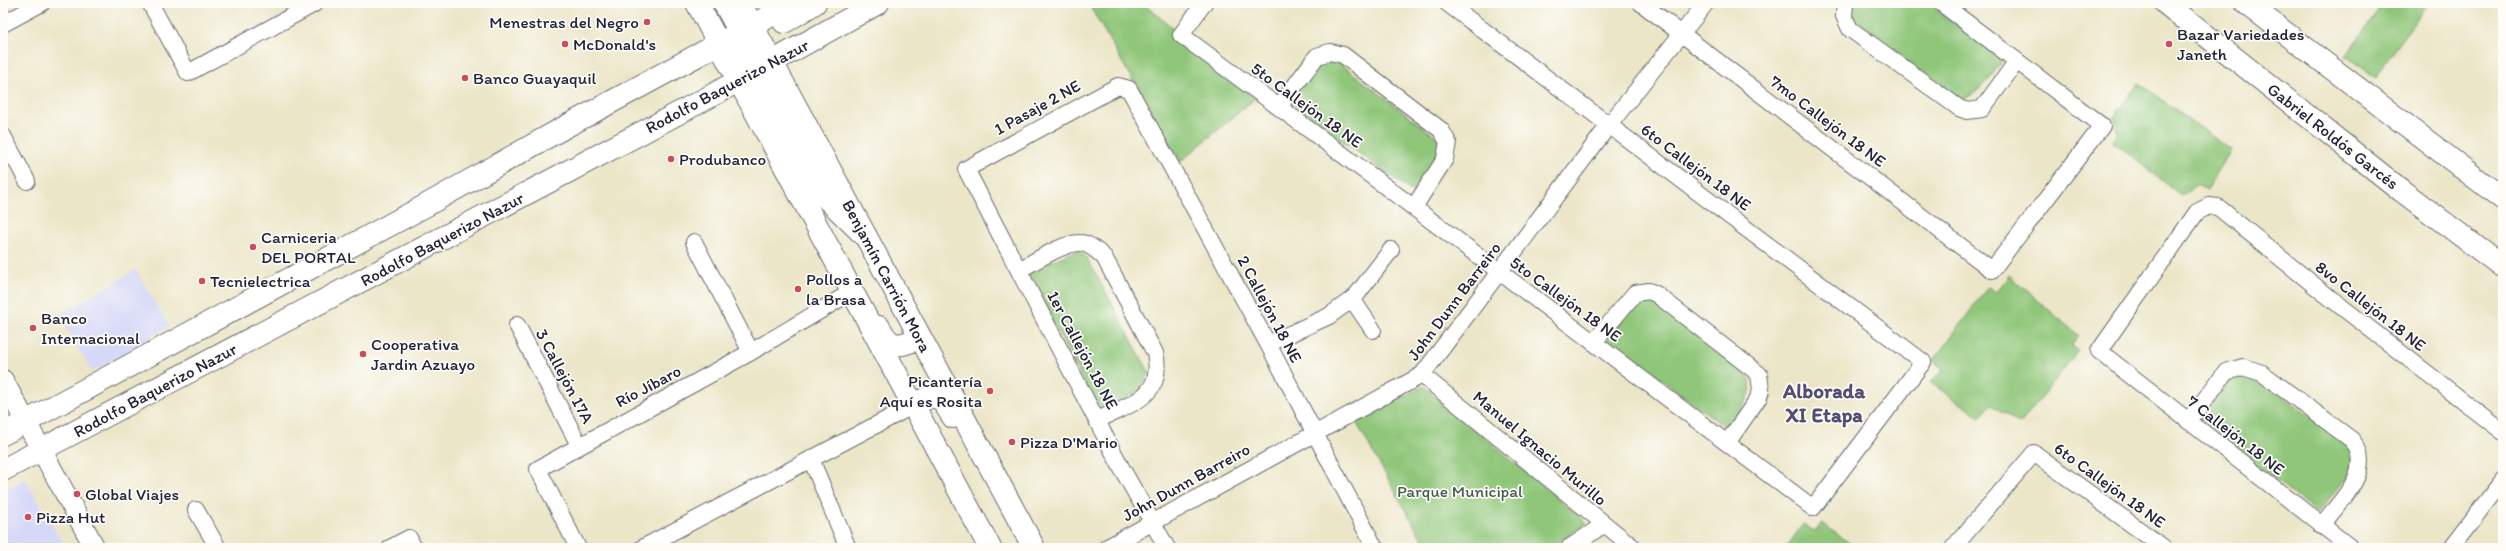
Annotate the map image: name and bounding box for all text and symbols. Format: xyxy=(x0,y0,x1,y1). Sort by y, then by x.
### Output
place label: Menestras del Negro xyxy=(489,12,639,32)
marker: Menestras del Negro xyxy=(642,17,652,27)
place label: Bazar Variedades Janeth xyxy=(2177,24,2304,64)
place label: McDonald's xyxy=(573,34,656,54)
street label: Rodolfo Baquerizo Nazur xyxy=(642,34,812,137)
marker: McDonald's xyxy=(560,39,570,49)
marker: Bazar Variedades Janeth xyxy=(2164,39,2174,49)
street label: 5to Callejón 18 NE xyxy=(1247,58,1367,152)
place label: Banco Guayaquil xyxy=(473,68,597,88)
street label: 7mo Callejón 18 NE xyxy=(1766,71,1890,171)
marker: Banco Guayaquil xyxy=(460,73,470,83)
street label: 1 Pasaje 2 NE xyxy=(990,75,1084,139)
street label: Gabriel Roldós Garcés xyxy=(2263,79,2403,193)
street label: 6to Callejón 18 NE xyxy=(1637,119,1755,215)
place label: Produbanco xyxy=(679,149,766,169)
marker: Produbanco xyxy=(666,154,676,164)
street label: Rodolfo Baquerizo Nazur xyxy=(357,187,527,290)
street label: Benjamín Carrión Mora xyxy=(838,196,936,356)
place label: Carniceria DEL PORTAL xyxy=(261,227,356,267)
street label: John Dunn Barreiro xyxy=(1403,238,1505,364)
marker: Carniceria DEL PORTAL xyxy=(248,242,258,252)
street label: 2 Callejón 18 NE xyxy=(1233,252,1307,366)
street label: 5to Callejón 18 NE xyxy=(1506,252,1626,346)
street label: 8vo Callejón 18 NE xyxy=(2312,257,2430,355)
place label: Pollos a la Brasa xyxy=(806,269,866,309)
place label: Tecnielectrica xyxy=(210,271,311,291)
marker: Tecnielectrica xyxy=(197,276,207,286)
marker: Pollos a la Brasa xyxy=(793,284,803,294)
street label: 1er Callejón 18 NE xyxy=(1043,287,1123,413)
place label: Banco Internacional xyxy=(41,308,140,348)
marker: Banco Internacional xyxy=(28,323,38,333)
street label: 3 Callejón 17A xyxy=(532,325,598,427)
place label: Cooperativa Jardin Azuayo xyxy=(371,334,475,374)
street label: Rodolfo Baquerizo Nazur xyxy=(70,338,240,441)
marker: Cooperativa Jardin Azuayo xyxy=(358,349,368,359)
street label: Río Jíbaro xyxy=(612,360,684,412)
place label: Picantería Aquí es Rosita xyxy=(880,371,982,411)
district label: Alborada XI Etapa xyxy=(1782,378,1866,428)
marker: Picantería Aquí es Rosita xyxy=(985,386,995,396)
street label: Manuel Ignacio Murillo xyxy=(1469,386,1611,510)
street label: 7 Callejón 18 NE xyxy=(2183,391,2289,479)
place label: Pizza D'Mario xyxy=(1020,432,1118,452)
marker: Pizza D'Mario xyxy=(1007,437,1017,447)
street label: 6to Callejón 18 NE xyxy=(2050,438,2170,532)
street label: John Dunn Barreiro xyxy=(1119,439,1253,525)
park label: Parque Municipal xyxy=(1397,481,1523,501)
place label: Global Viajes xyxy=(85,484,179,504)
marker: Global Viajes xyxy=(72,489,82,499)
place label: Pizza Hut xyxy=(36,507,105,527)
marker: Pizza Hut xyxy=(23,512,33,522)

